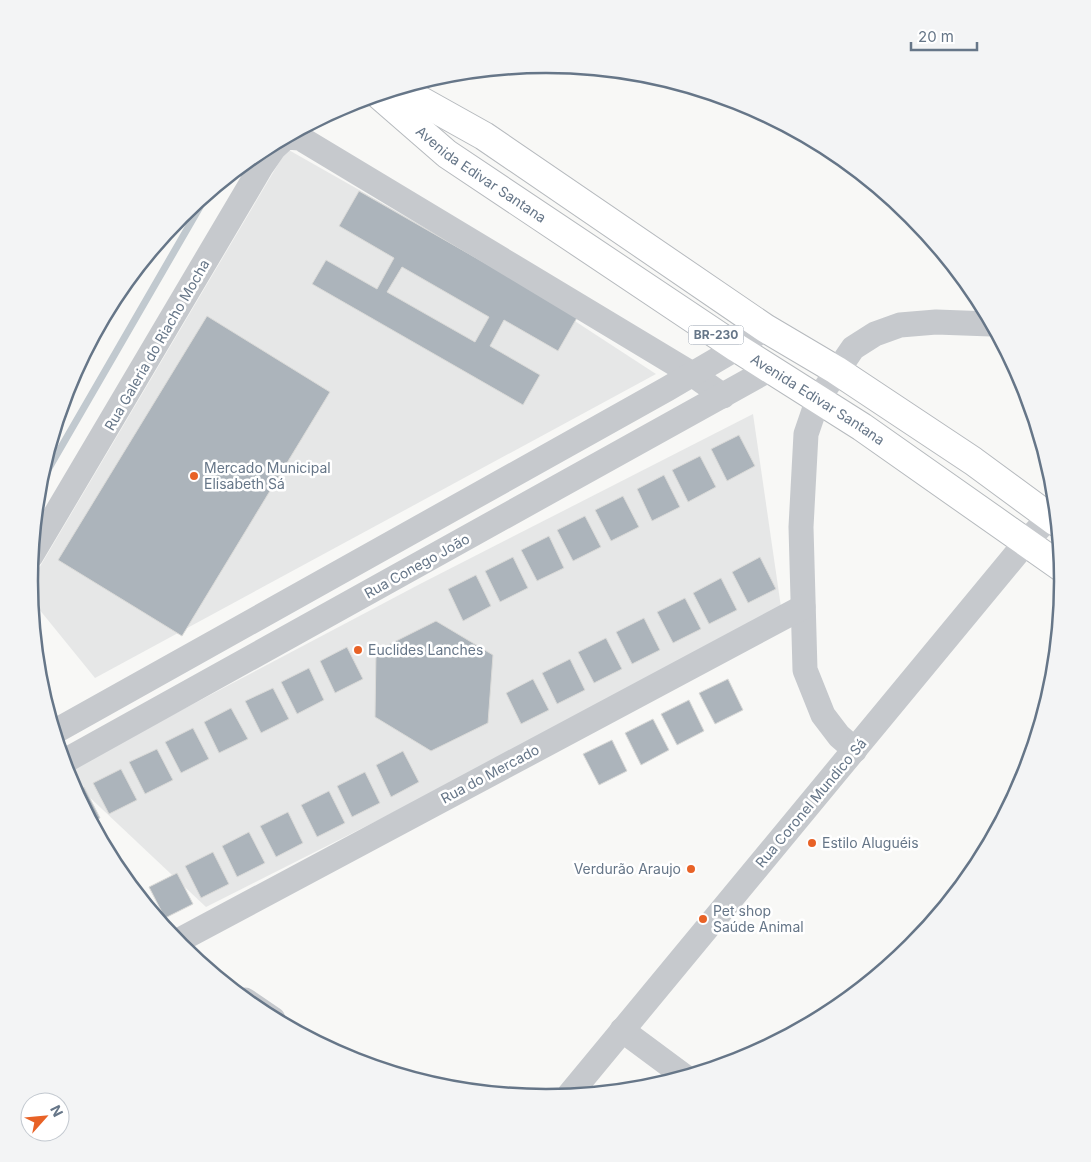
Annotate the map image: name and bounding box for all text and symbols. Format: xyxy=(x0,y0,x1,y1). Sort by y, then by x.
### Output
scale bar xyxy=(911,20,977,52)
text: 20 m xyxy=(918,27,954,46)
street label: Avenida Edivar Santana xyxy=(413,122,550,226)
street label: Rua Galeria do Riacho Mocha xyxy=(101,256,213,433)
road number: BR-230 xyxy=(688,326,744,344)
street label: Avenida Edivar Santana xyxy=(748,350,888,448)
place label: Mercado Municipal Elisabeth Sá xyxy=(204,459,331,492)
marker: Mercado Municipal Elisabeth Sá xyxy=(188,470,200,482)
street label: Rua Conego João xyxy=(361,530,472,602)
place label: Euclides Lanches xyxy=(368,641,483,658)
marker: Euclides Lanches xyxy=(352,644,364,656)
street label: Rua Coronel Mundico Sá xyxy=(752,735,870,871)
street label: Rua do Mercado xyxy=(438,741,542,807)
place label: Estilo Aluguéis xyxy=(822,834,919,851)
marker: Estilo Aluguéis xyxy=(806,837,818,849)
place label: Verdurão Araujo xyxy=(574,860,681,877)
marker: Verdurão Araujo xyxy=(685,863,697,875)
place label: Pet shop Saúde Animal xyxy=(713,902,804,935)
marker: Pet shop Saúde Animal xyxy=(697,913,709,925)
north arrow xyxy=(20,1092,70,1142)
text: N xyxy=(47,1102,67,1119)

